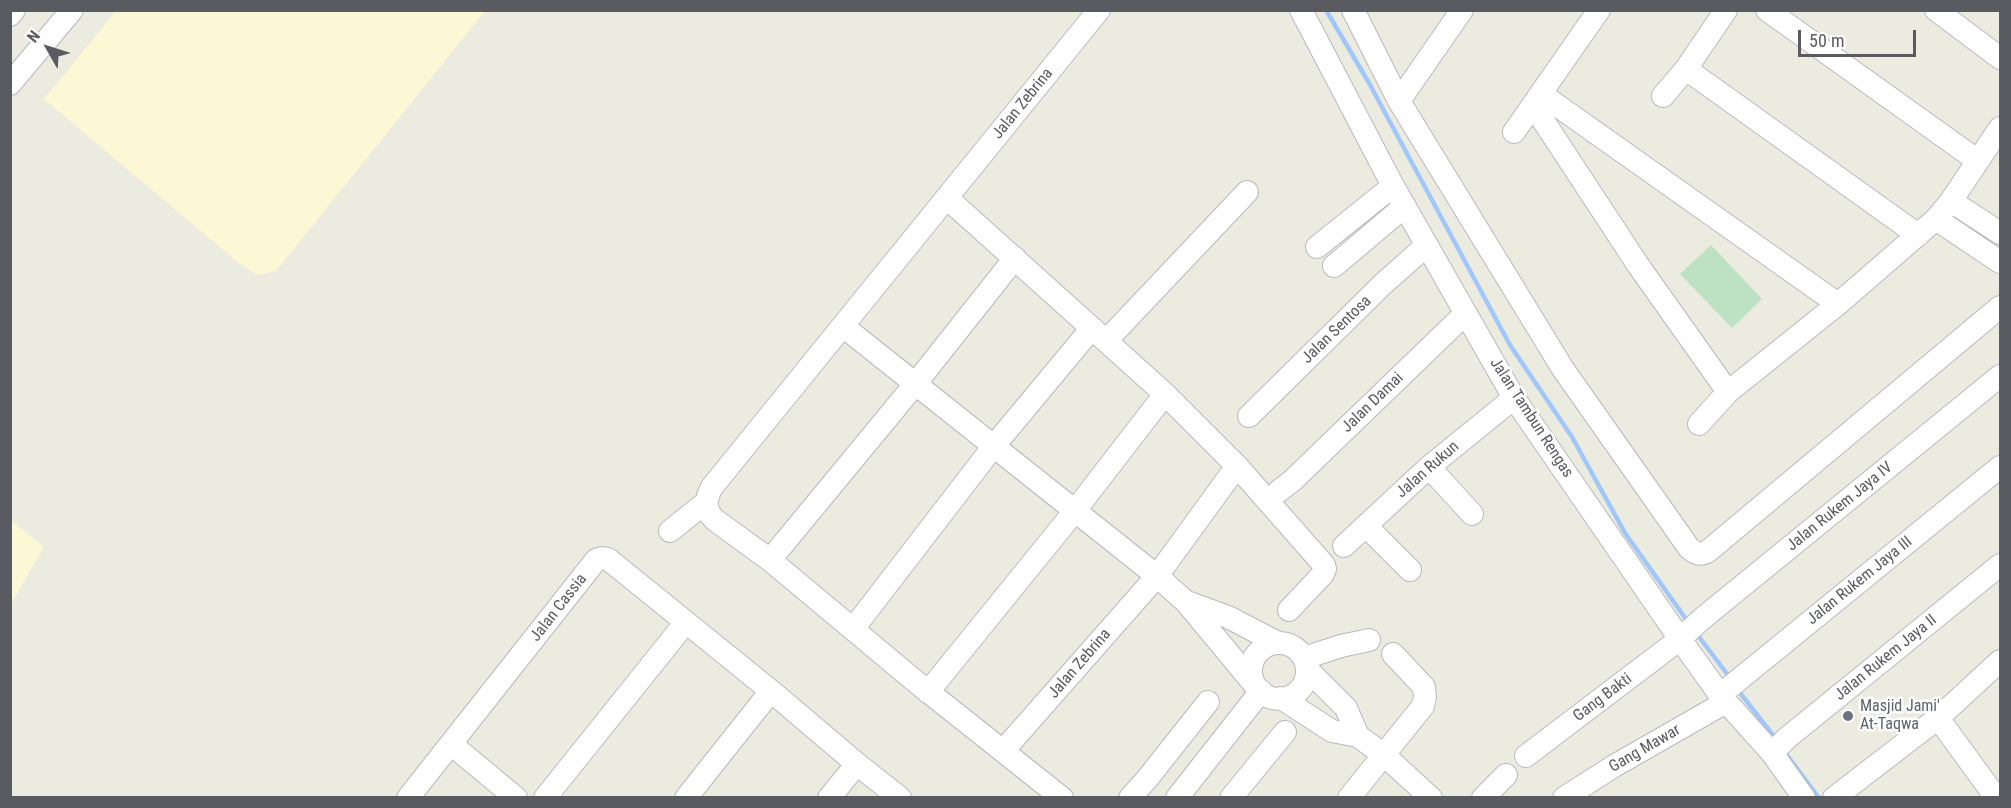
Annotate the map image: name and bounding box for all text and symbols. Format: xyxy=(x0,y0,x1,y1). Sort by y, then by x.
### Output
north arrow xyxy=(18,18,78,78)
scale bar xyxy=(1801,18,1920,56)
text: N xyxy=(23,27,44,46)
text: 50 m xyxy=(1809,30,1844,51)
street label: Jalan Zebrina xyxy=(989,65,1057,143)
street label: Jalan Sentosa xyxy=(1298,292,1376,368)
street label: Jalan Tambun Rengas xyxy=(1485,355,1577,481)
street label: Jalan Damai xyxy=(1338,369,1408,437)
street label: Jalan Rukun xyxy=(1393,437,1463,503)
street label: Jalan Rukem Jaya IV xyxy=(1783,458,1897,556)
street label: Jalan Rukem Jaya III xyxy=(1804,533,1916,629)
street label: Jalan Cassia xyxy=(527,570,591,646)
street label: Jalan Rukem Jaya II xyxy=(1831,611,1941,705)
street label: Jalan Zebrina xyxy=(1045,625,1115,703)
street label: Gang Bakti xyxy=(1570,670,1636,726)
place label: Masjid Jami' At-Taqwa xyxy=(1860,697,1940,735)
marker: Masjid Jami' At-Taqwa xyxy=(1841,709,1855,723)
street label: Gang Mawar xyxy=(1606,721,1684,777)

